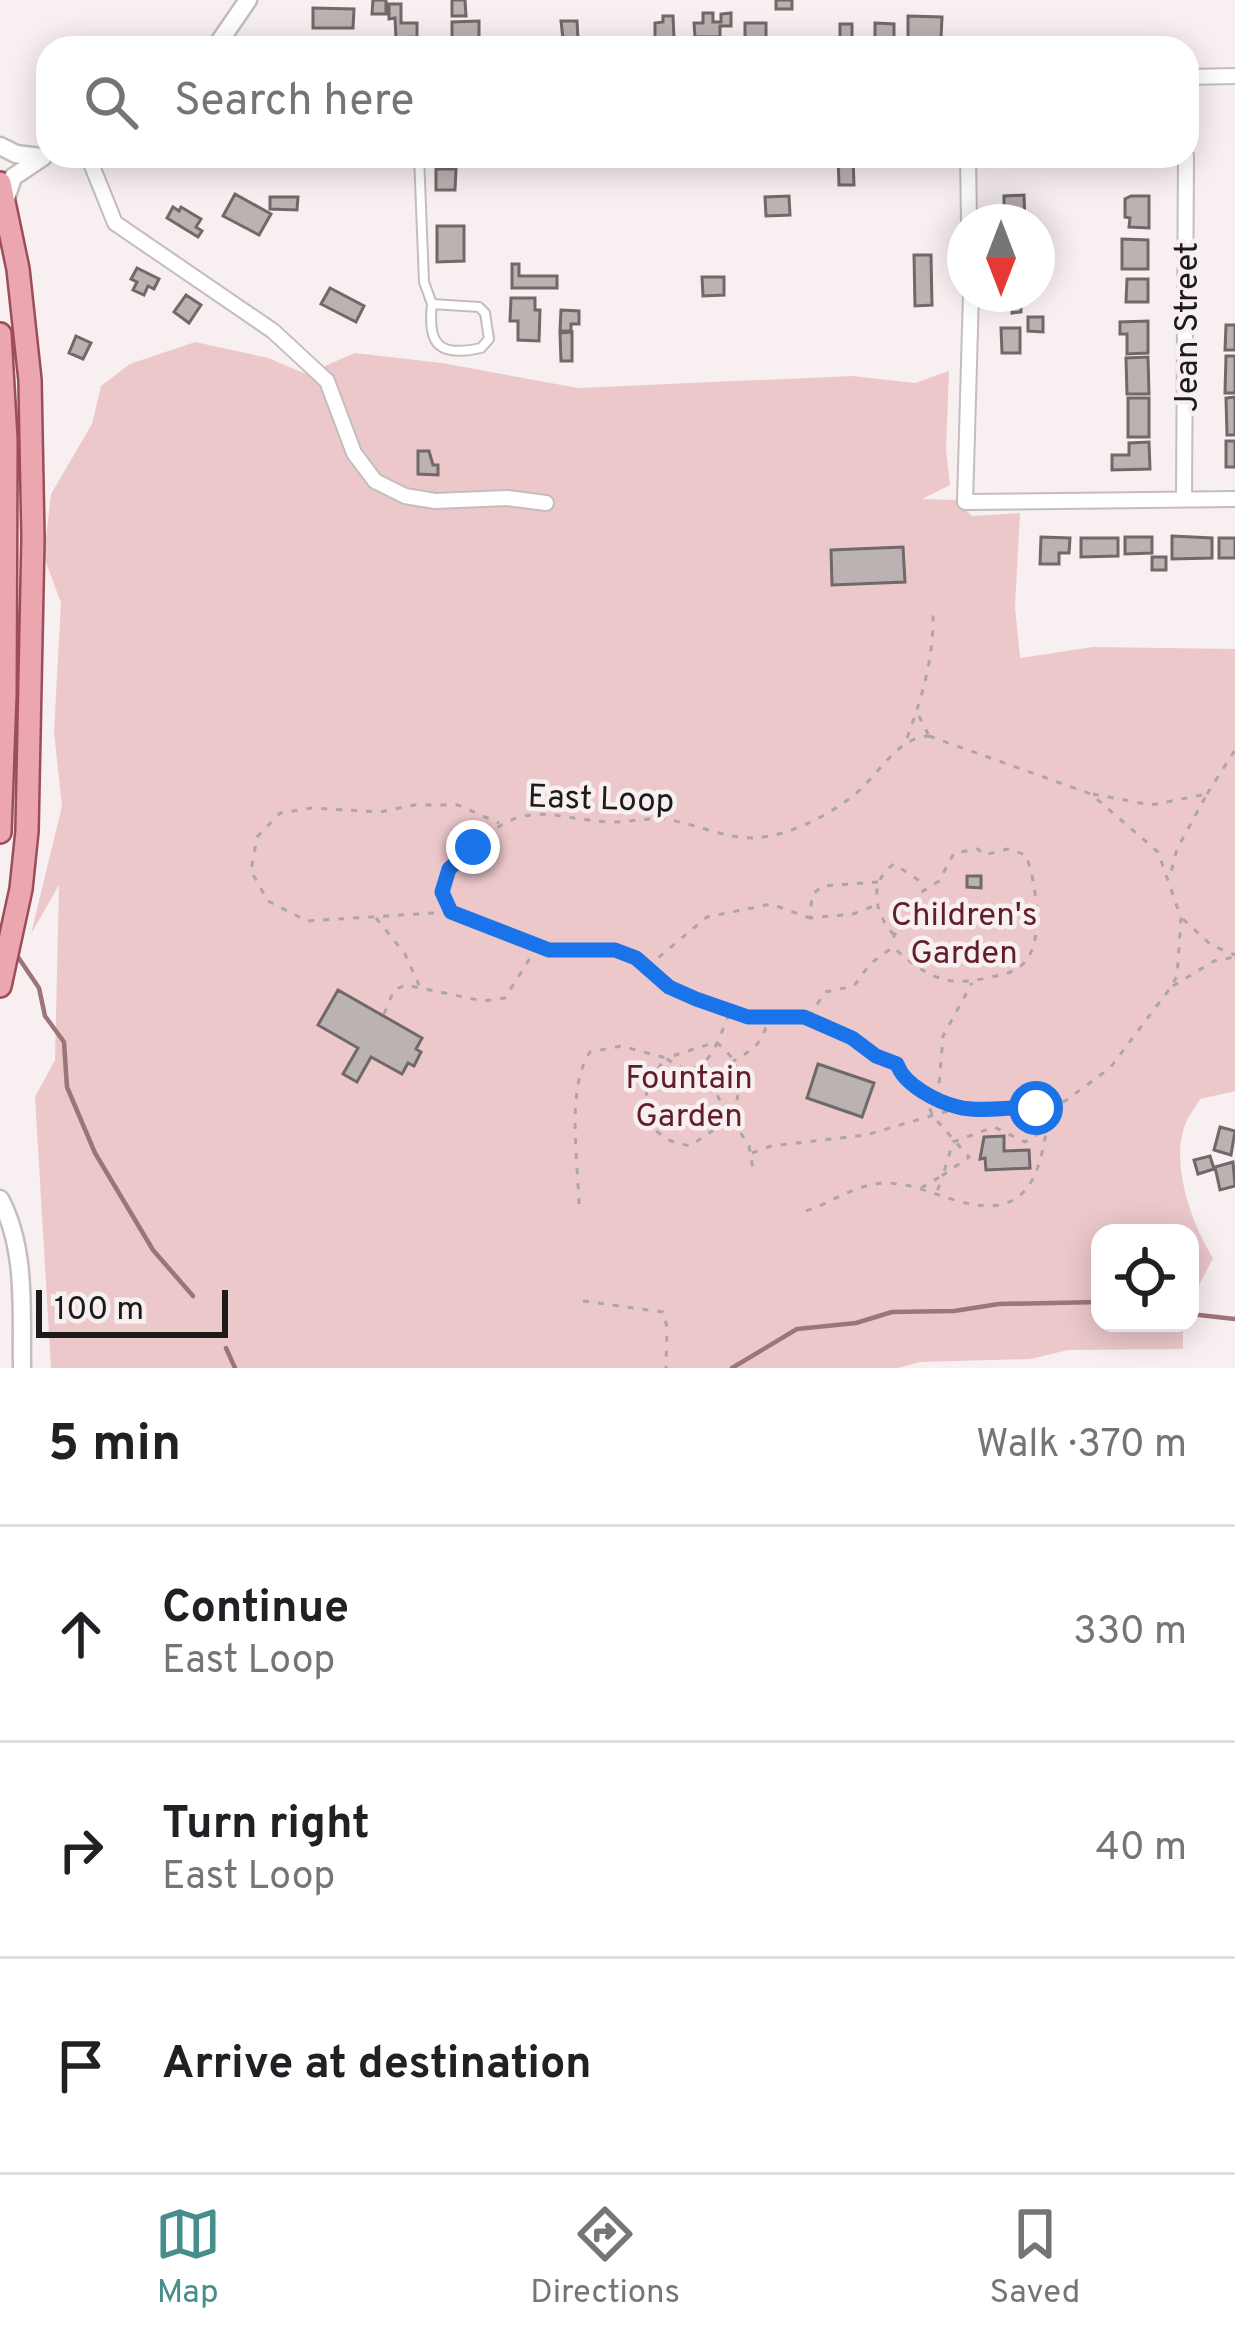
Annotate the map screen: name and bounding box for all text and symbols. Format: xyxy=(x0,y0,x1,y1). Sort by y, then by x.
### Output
search box xyxy=(36,36,1199,168)
icon: search xyxy=(78,69,144,135)
text: Search here xyxy=(174,74,414,131)
north arrow xyxy=(947,204,1055,312)
street label: Jean Street xyxy=(1168,242,1210,412)
street label: East Loop xyxy=(527,777,675,825)
route end xyxy=(446,820,500,874)
park label: Children's Garden xyxy=(891,896,1037,976)
park label: Fountain Garden xyxy=(625,1059,753,1139)
route start xyxy=(1009,1081,1063,1135)
map controls xyxy=(1091,1224,1199,1332)
button: locate xyxy=(1091,1224,1199,1332)
scale bar xyxy=(36,1284,228,1337)
text: 100 m xyxy=(54,1290,144,1332)
text: 5 min xyxy=(48,1414,181,1479)
text: Walk · 370 m xyxy=(976,1422,1187,1471)
text: Continue xyxy=(162,1581,349,1638)
icon: ahead xyxy=(48,1601,114,1667)
text: 330 m xyxy=(1073,1609,1187,1658)
text: East Loop xyxy=(162,1638,335,1687)
text: Turn right xyxy=(162,1797,370,1854)
icon: right xyxy=(48,1817,114,1883)
text: 40 m xyxy=(1096,1825,1187,1874)
text: East Loop xyxy=(162,1854,335,1903)
icon: arrive xyxy=(48,2033,114,2099)
text: Arrive at destination xyxy=(162,2037,592,2094)
tab: Map xyxy=(155,2201,221,2315)
tab: Directions xyxy=(530,2201,680,2315)
tab: Saved xyxy=(990,2201,1080,2315)

